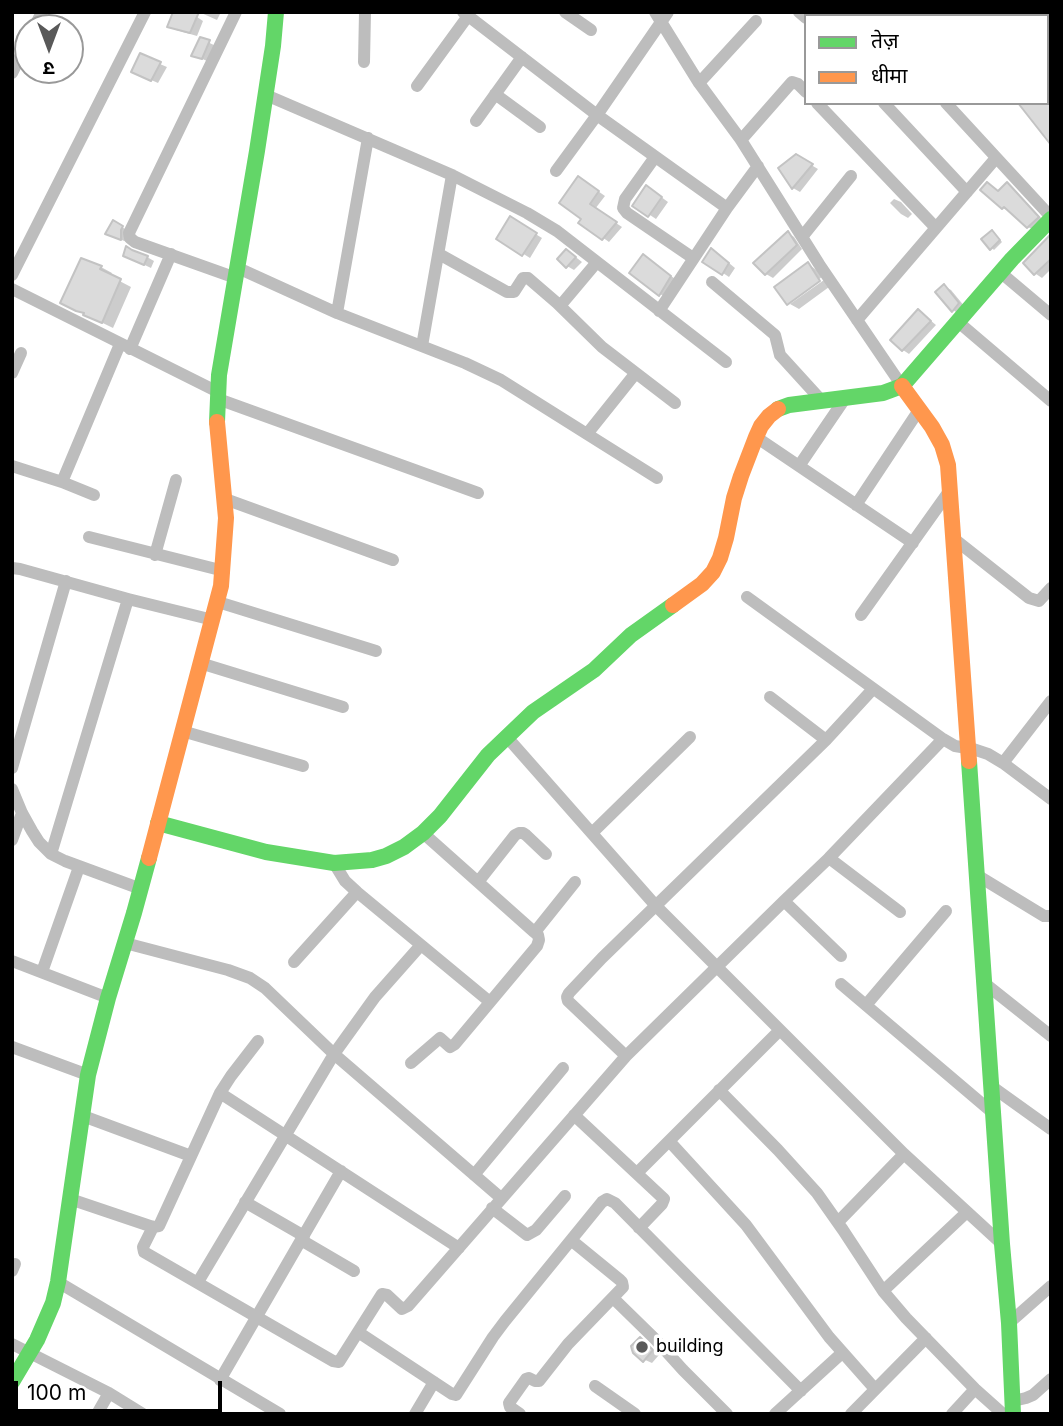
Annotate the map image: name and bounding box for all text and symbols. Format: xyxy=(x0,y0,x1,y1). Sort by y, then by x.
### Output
north arrow xyxy=(14,14,84,84)
legend xyxy=(804,14,1049,105)
text: तेज़ xyxy=(871,28,899,53)
text: उ xyxy=(43,57,55,80)
text: धीमा xyxy=(871,63,907,88)
place label: building xyxy=(656,1336,723,1358)
marker: building xyxy=(634,1339,650,1355)
scale bar xyxy=(18,1366,226,1410)
text: 100 m xyxy=(27,1380,86,1405)

